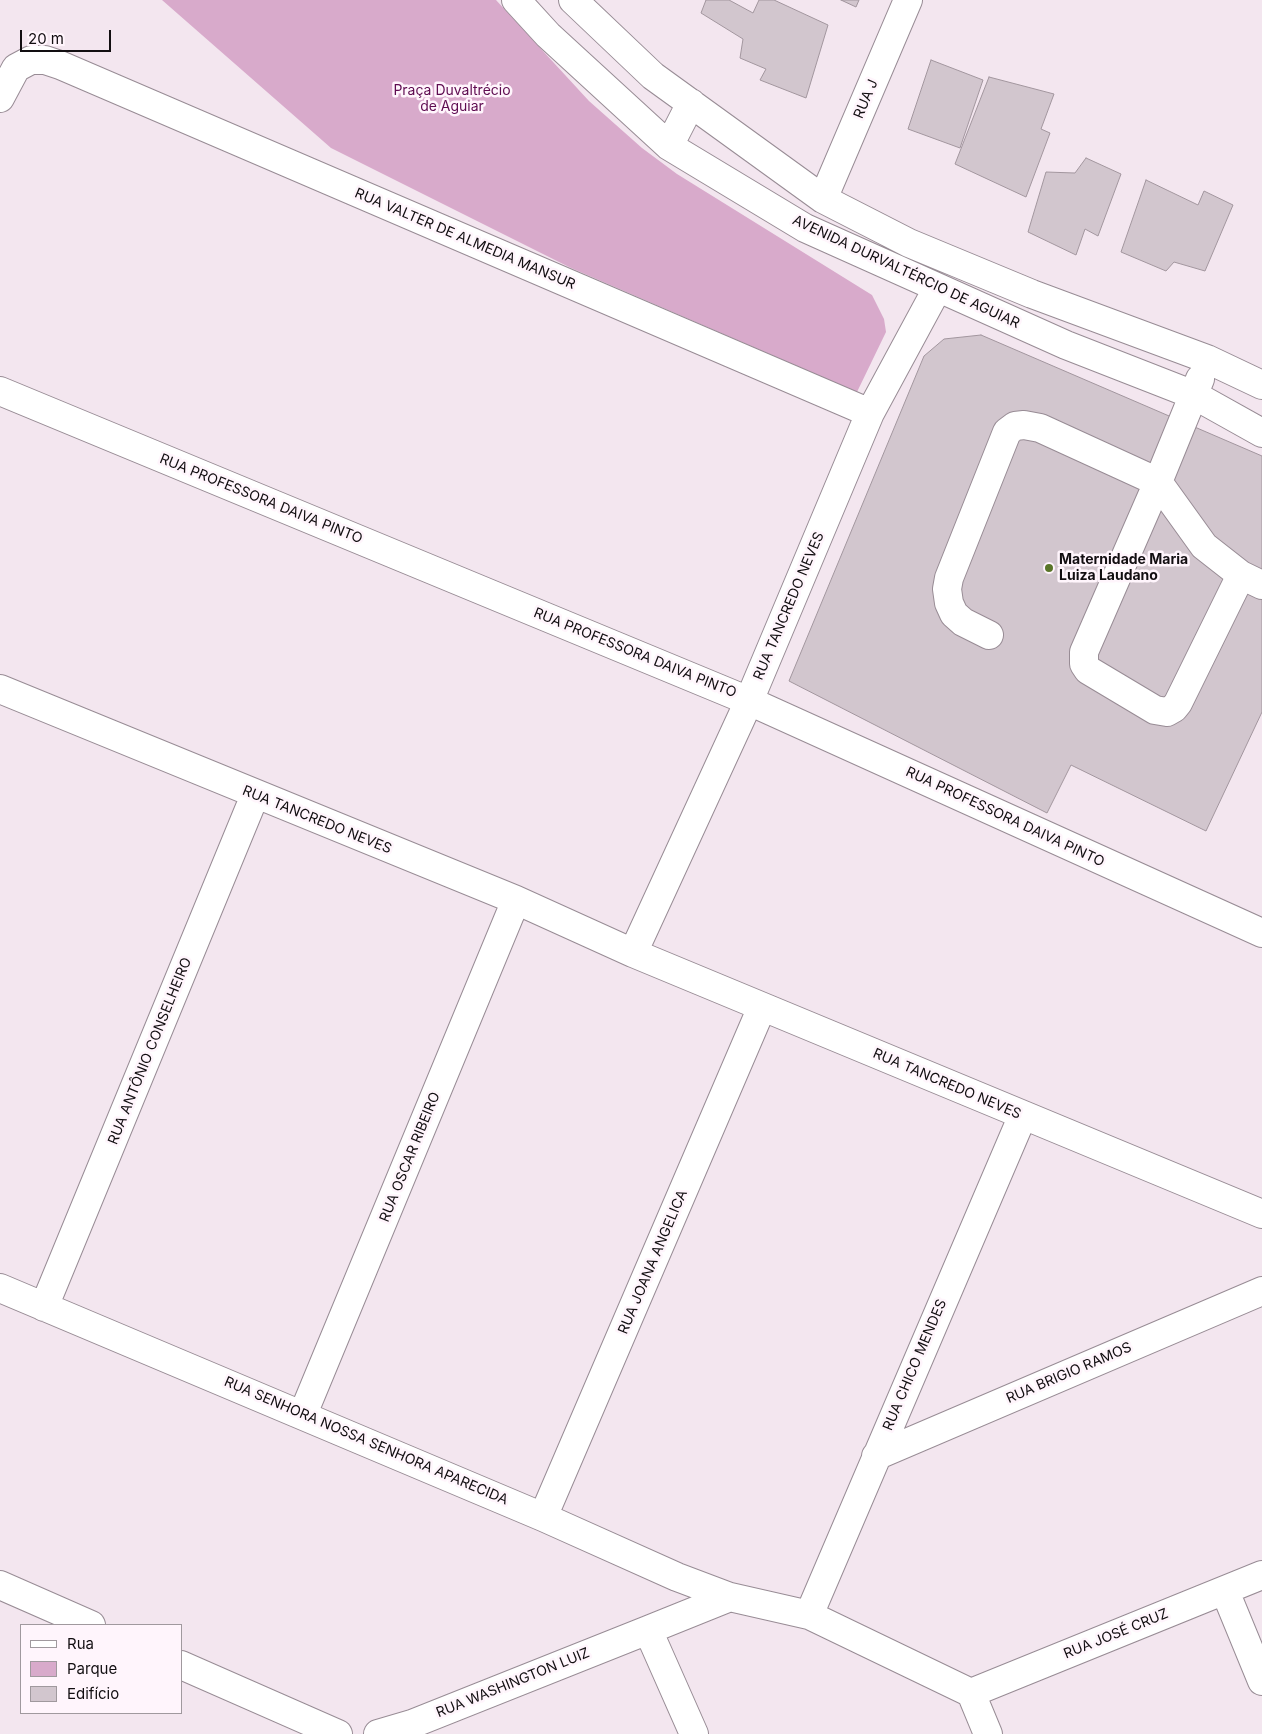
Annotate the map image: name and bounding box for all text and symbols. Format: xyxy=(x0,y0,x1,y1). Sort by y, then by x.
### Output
scale bar xyxy=(22,20,114,52)
text: 20 m xyxy=(28,29,64,48)
street label: RUA J xyxy=(850,77,882,121)
park label: Praça Duvaltrécio de Aguiar xyxy=(393,83,511,115)
street label: RUA VALTER DE ALMEDIA MANSUR xyxy=(352,185,578,293)
street label: AVENIDA DURVALTÉRCIO DE AGUIAR xyxy=(790,212,1022,332)
street label: RUA PROFESSORA DAIVA PINTO xyxy=(157,451,365,547)
street label: RUA TANCREDO NEVES xyxy=(750,529,828,683)
place label: Maternidade Maria Luiza Laudano xyxy=(1059,552,1188,584)
marker: Maternidade Maria Luiza Laudano xyxy=(1043,562,1055,574)
street label: RUA PROFESSORA DAIVA PINTO xyxy=(531,605,739,701)
street label: RUA PROFESSORA DAIVA PINTO xyxy=(903,763,1107,871)
street label: RUA TANCREDO NEVES xyxy=(240,782,394,858)
street label: RUA ANTÔNIO CONSELHEIRO xyxy=(105,955,195,1147)
street label: RUA TANCREDO NEVES xyxy=(870,1045,1024,1123)
street label: RUA OSCAR RIBEIRO xyxy=(376,1089,444,1225)
street label: RUA JOANA ANGELICA xyxy=(615,1187,691,1337)
street label: RUA CHICO MENDES xyxy=(880,1297,950,1433)
street label: RUA BRIGIO RAMOS xyxy=(1004,1339,1134,1407)
street label: RUA SENHORA NOSSA SENHORA APARECIDA xyxy=(222,1373,510,1509)
street label: RUA JOSÉ CRUZ xyxy=(1061,1605,1171,1663)
legend xyxy=(20,1624,182,1714)
text: Rua xyxy=(67,1634,94,1653)
street label: RUA WASHINGTON LUIZ xyxy=(434,1645,592,1721)
text: Parque xyxy=(67,1659,117,1678)
text: Edifício xyxy=(67,1684,119,1703)

